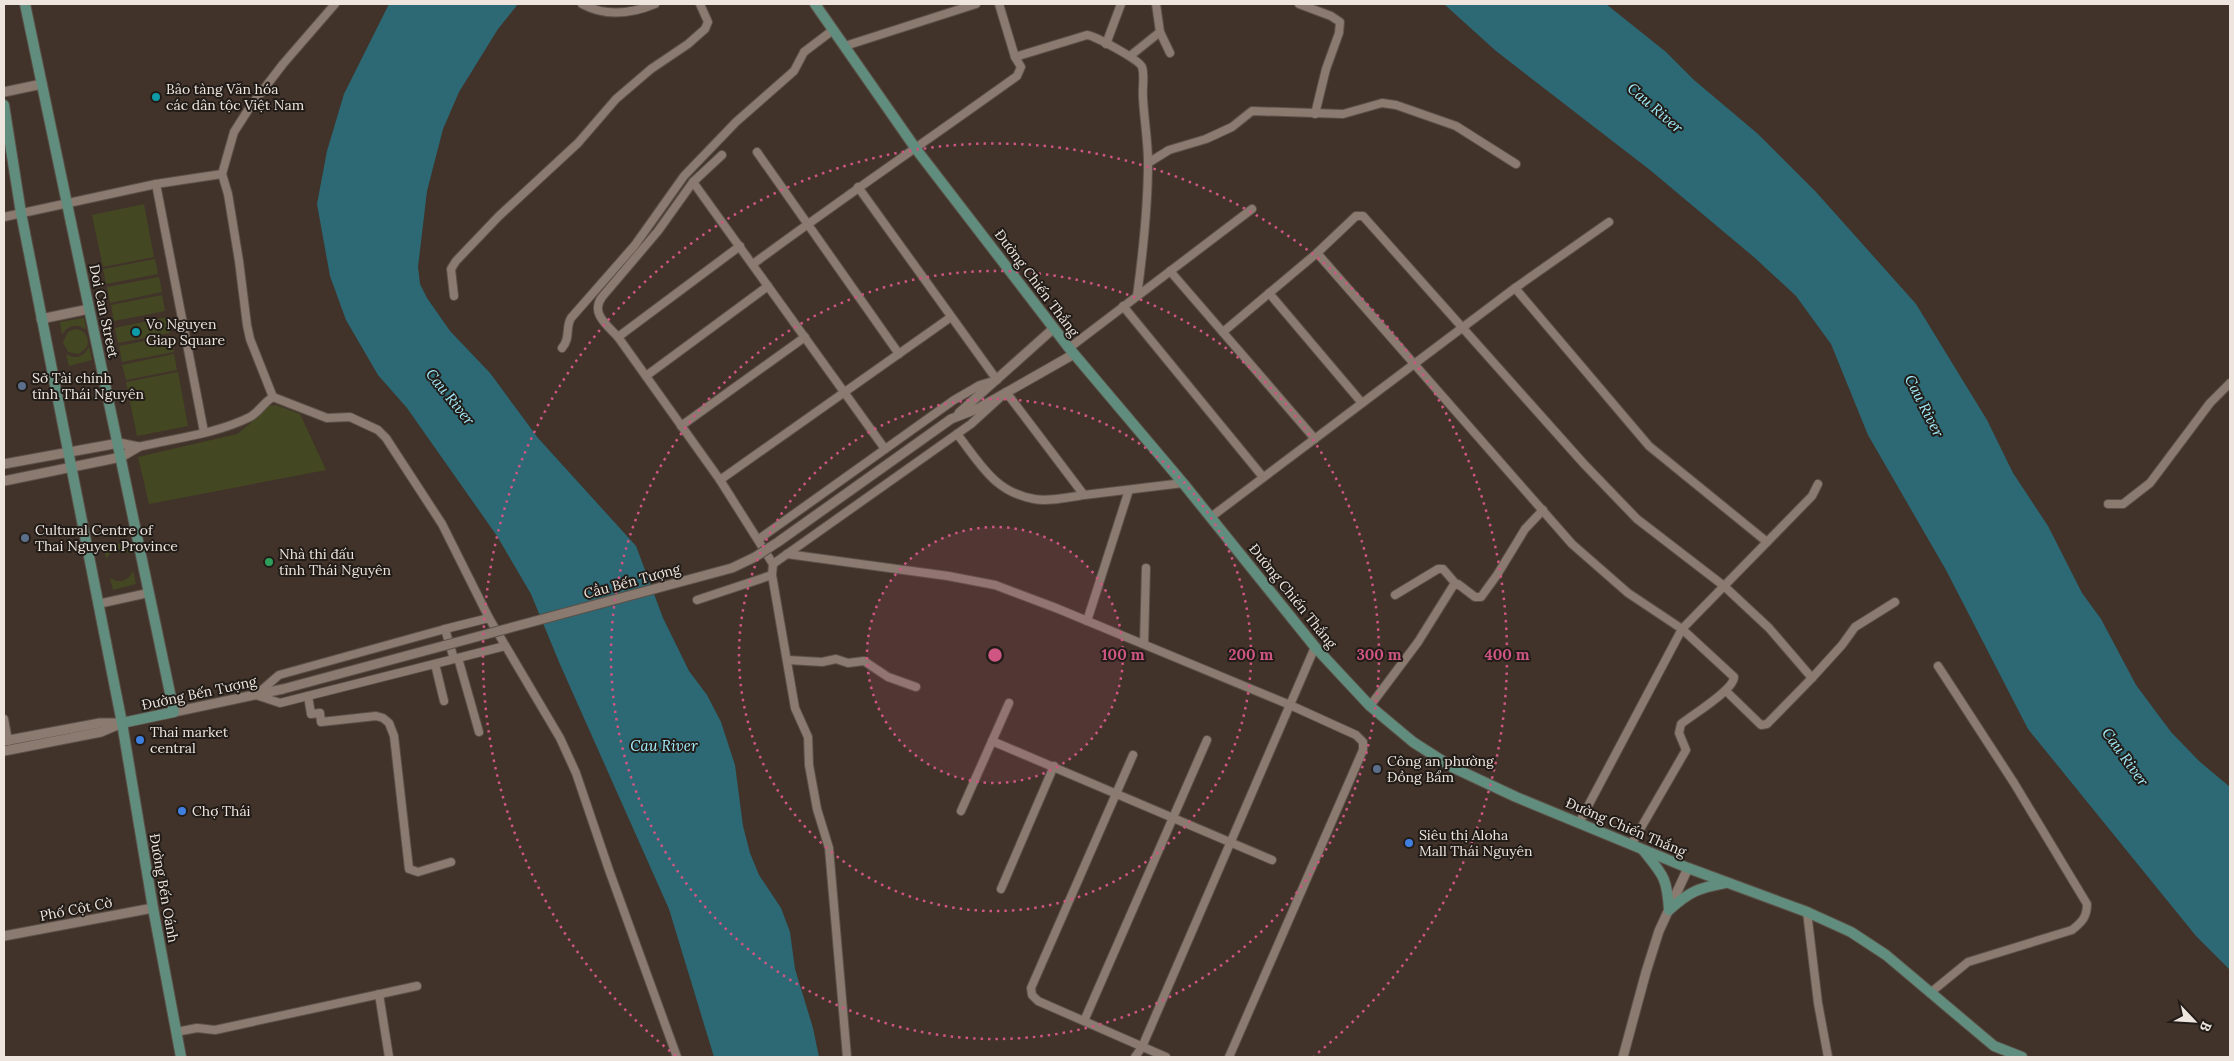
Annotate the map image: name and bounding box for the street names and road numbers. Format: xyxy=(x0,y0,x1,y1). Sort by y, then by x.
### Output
street label: Đường Chiến Thắng xyxy=(991,226,1083,340)
street label: Doi Can Street xyxy=(85,263,123,360)
street label: Đường Chiến Thắng xyxy=(1245,540,1341,652)
street label: Cầu Bến Tượng xyxy=(582,559,683,603)
street label: Đường Bến Tượng xyxy=(140,672,258,714)
street label: Đường Chiến Thắng xyxy=(1563,793,1689,861)
street label: Đường Bến Oánh xyxy=(146,832,182,944)
street label: Phố Cột Cờ xyxy=(38,893,114,925)

